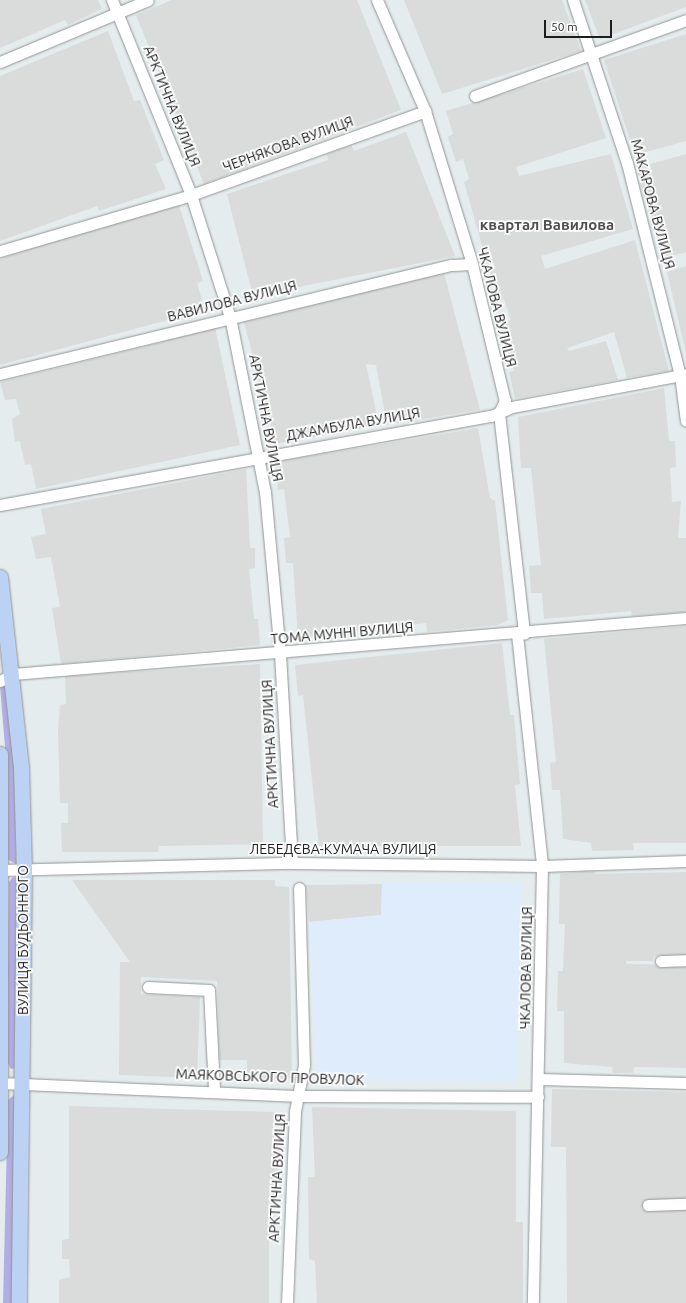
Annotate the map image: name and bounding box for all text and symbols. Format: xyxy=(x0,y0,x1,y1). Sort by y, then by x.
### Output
scale bar xyxy=(546,12,614,38)
text: 50 m xyxy=(551,20,578,33)
street label: АРКТИЧНА ВУЛИЦЯ xyxy=(140,43,204,169)
street label: ЧЕРНЯКОВА ВУЛИЦЯ xyxy=(220,113,356,175)
street label: МАКАРОВА ВУЛИЦЯ xyxy=(628,137,678,271)
district label: квартал Вавилова xyxy=(480,216,614,234)
street label: ЧКАЛОВА ВУЛИЦЯ xyxy=(474,245,520,369)
street label: ВАВИЛОВА ВУЛИЦЯ xyxy=(166,277,298,325)
street label: АРКТИЧНА ВУЛИЦЯ xyxy=(245,353,287,483)
street label: ДЖАМБУЛА ВУЛИЦЯ xyxy=(285,404,421,444)
street label: ТОМА МУННІ ВУЛИЦЯ xyxy=(270,618,414,648)
street label: АРКТИЧНА ВУЛИЦЯ xyxy=(258,679,282,809)
street label: ЛЕБЕДЄВА-КУМАЧА ВУЛИЦЯ xyxy=(249,841,437,857)
street label: ВУЛИЦЯ БУДЬОННОГО xyxy=(15,865,31,1015)
street label: ЧКАЛОВА ВУЛИЦЯ xyxy=(517,906,535,1030)
street label: МАЯКОВСЬКОГО ПРОВУЛОК xyxy=(175,1065,365,1089)
street label: АРКТИЧНА ВУЛИЦЯ xyxy=(265,1113,289,1243)

